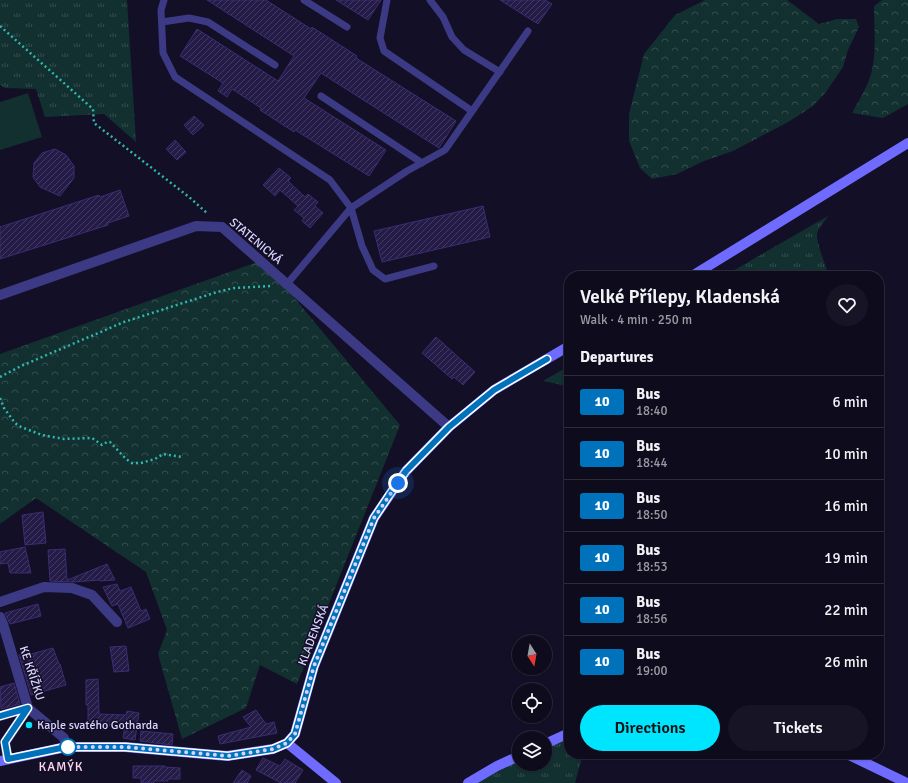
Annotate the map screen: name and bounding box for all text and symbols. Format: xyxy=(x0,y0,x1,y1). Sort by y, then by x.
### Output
street label: STATENICKÁ xyxy=(226,215,286,268)
button: heart xyxy=(826,284,868,326)
text: Velké Přílepy, Kladenská xyxy=(580,285,780,309)
text: Walk · 4 min · 250 m xyxy=(580,312,692,328)
text: Departures xyxy=(580,348,653,366)
text: Bus xyxy=(636,385,660,403)
text: 10 xyxy=(594,393,610,410)
text: 6 min xyxy=(832,393,868,411)
text: 18:40 xyxy=(636,403,668,419)
text: Bus xyxy=(636,437,660,455)
text: 10 xyxy=(594,445,610,462)
text: 10 min xyxy=(824,445,868,463)
text: 18:44 xyxy=(636,455,668,471)
your location xyxy=(388,473,408,493)
text: Bus xyxy=(636,489,660,507)
text: 10 xyxy=(594,497,610,514)
text: 16 min xyxy=(824,497,868,515)
text: 18:50 xyxy=(636,507,668,523)
text: Bus xyxy=(636,541,660,559)
text: 10 xyxy=(594,549,610,566)
text: 19 min xyxy=(824,549,868,567)
text: 18:53 xyxy=(636,559,668,575)
text: Bus xyxy=(636,593,660,611)
text: 10 xyxy=(594,601,610,618)
text: 22 min xyxy=(824,601,868,619)
street label: KLADENSKÁ xyxy=(295,602,332,668)
text: 18:56 xyxy=(636,611,668,627)
north arrow xyxy=(512,635,552,675)
map controls xyxy=(512,635,552,771)
street label: KE KŘÍŽKU xyxy=(16,644,47,702)
text: Bus xyxy=(636,645,660,663)
text: 10 xyxy=(594,653,610,670)
text: 26 min xyxy=(824,653,868,671)
text: 19:00 xyxy=(636,663,668,679)
button: locate xyxy=(512,683,552,723)
button: Directions xyxy=(580,705,720,751)
button: Tickets xyxy=(728,705,868,751)
place label: Kaple svatého Gotharda xyxy=(37,718,158,733)
marker: Kaple svatého Gotharda xyxy=(24,720,34,730)
button: layers xyxy=(512,731,552,771)
unlabelled marker xyxy=(59,738,77,756)
district label: KAMÝK xyxy=(38,759,84,775)

